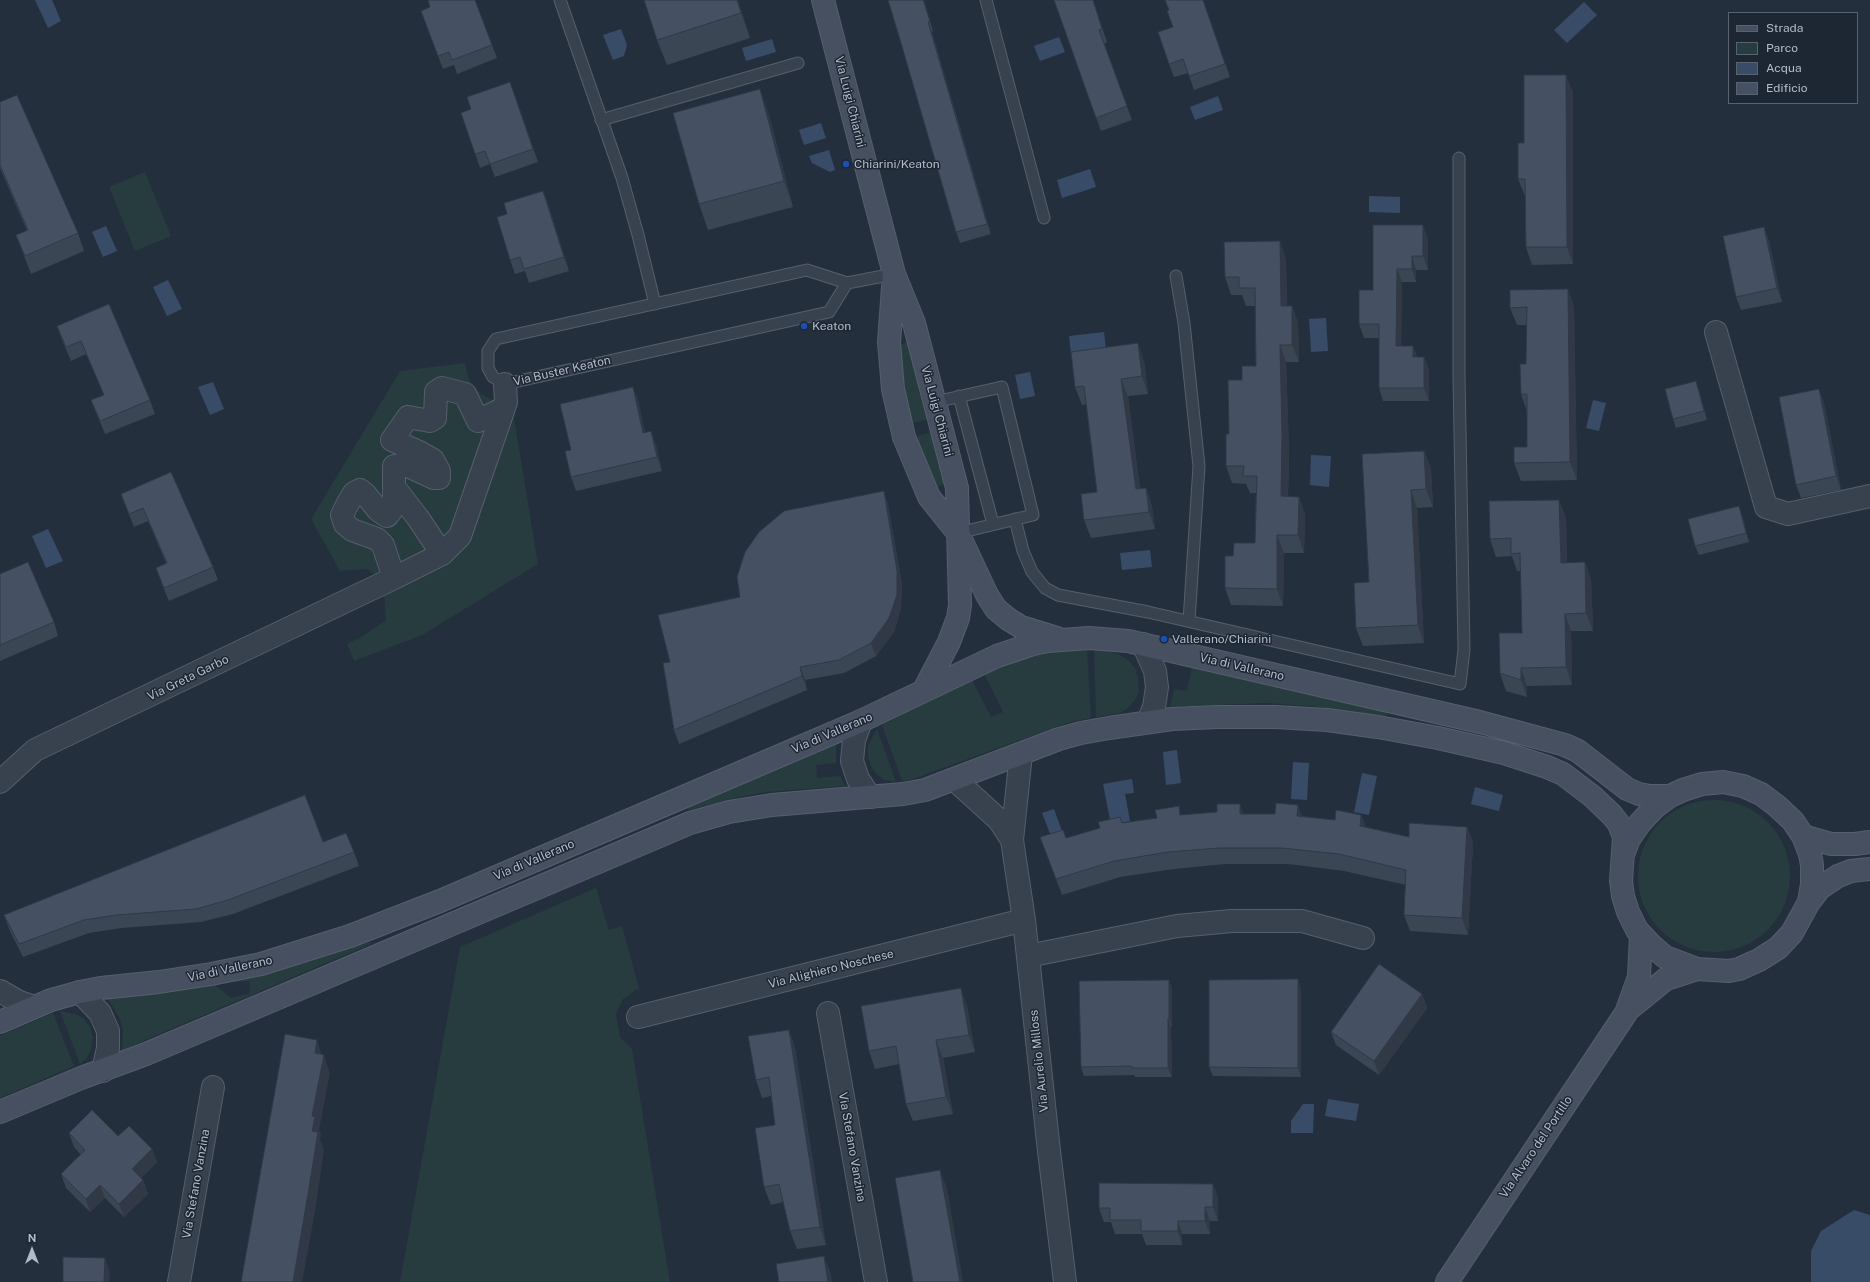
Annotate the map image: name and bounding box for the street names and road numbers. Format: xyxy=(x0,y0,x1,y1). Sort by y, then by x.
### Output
street label: Via Luigi Chiarini xyxy=(832,55,868,149)
street label: Via Buster Keaton xyxy=(512,353,612,389)
street label: Via Luigi Chiarini xyxy=(918,364,956,458)
street label: Via di Vallerano xyxy=(1198,650,1286,684)
street label: Via Greta Garbo xyxy=(145,652,231,704)
street label: Via di Vallerano xyxy=(789,710,875,756)
street label: Via di Vallerano xyxy=(491,837,577,883)
street label: Via Alighiero Noschese xyxy=(767,946,895,992)
street label: Via di Vallerano xyxy=(186,953,274,985)
street label: Via Aurelio Milloss xyxy=(1026,1009,1052,1113)
street label: Via Stefano Vanzina xyxy=(835,1091,869,1203)
street label: Via Alvaro del Portillo xyxy=(1496,1093,1576,1201)
street label: Via Stefano Vanzina xyxy=(179,1128,213,1240)

